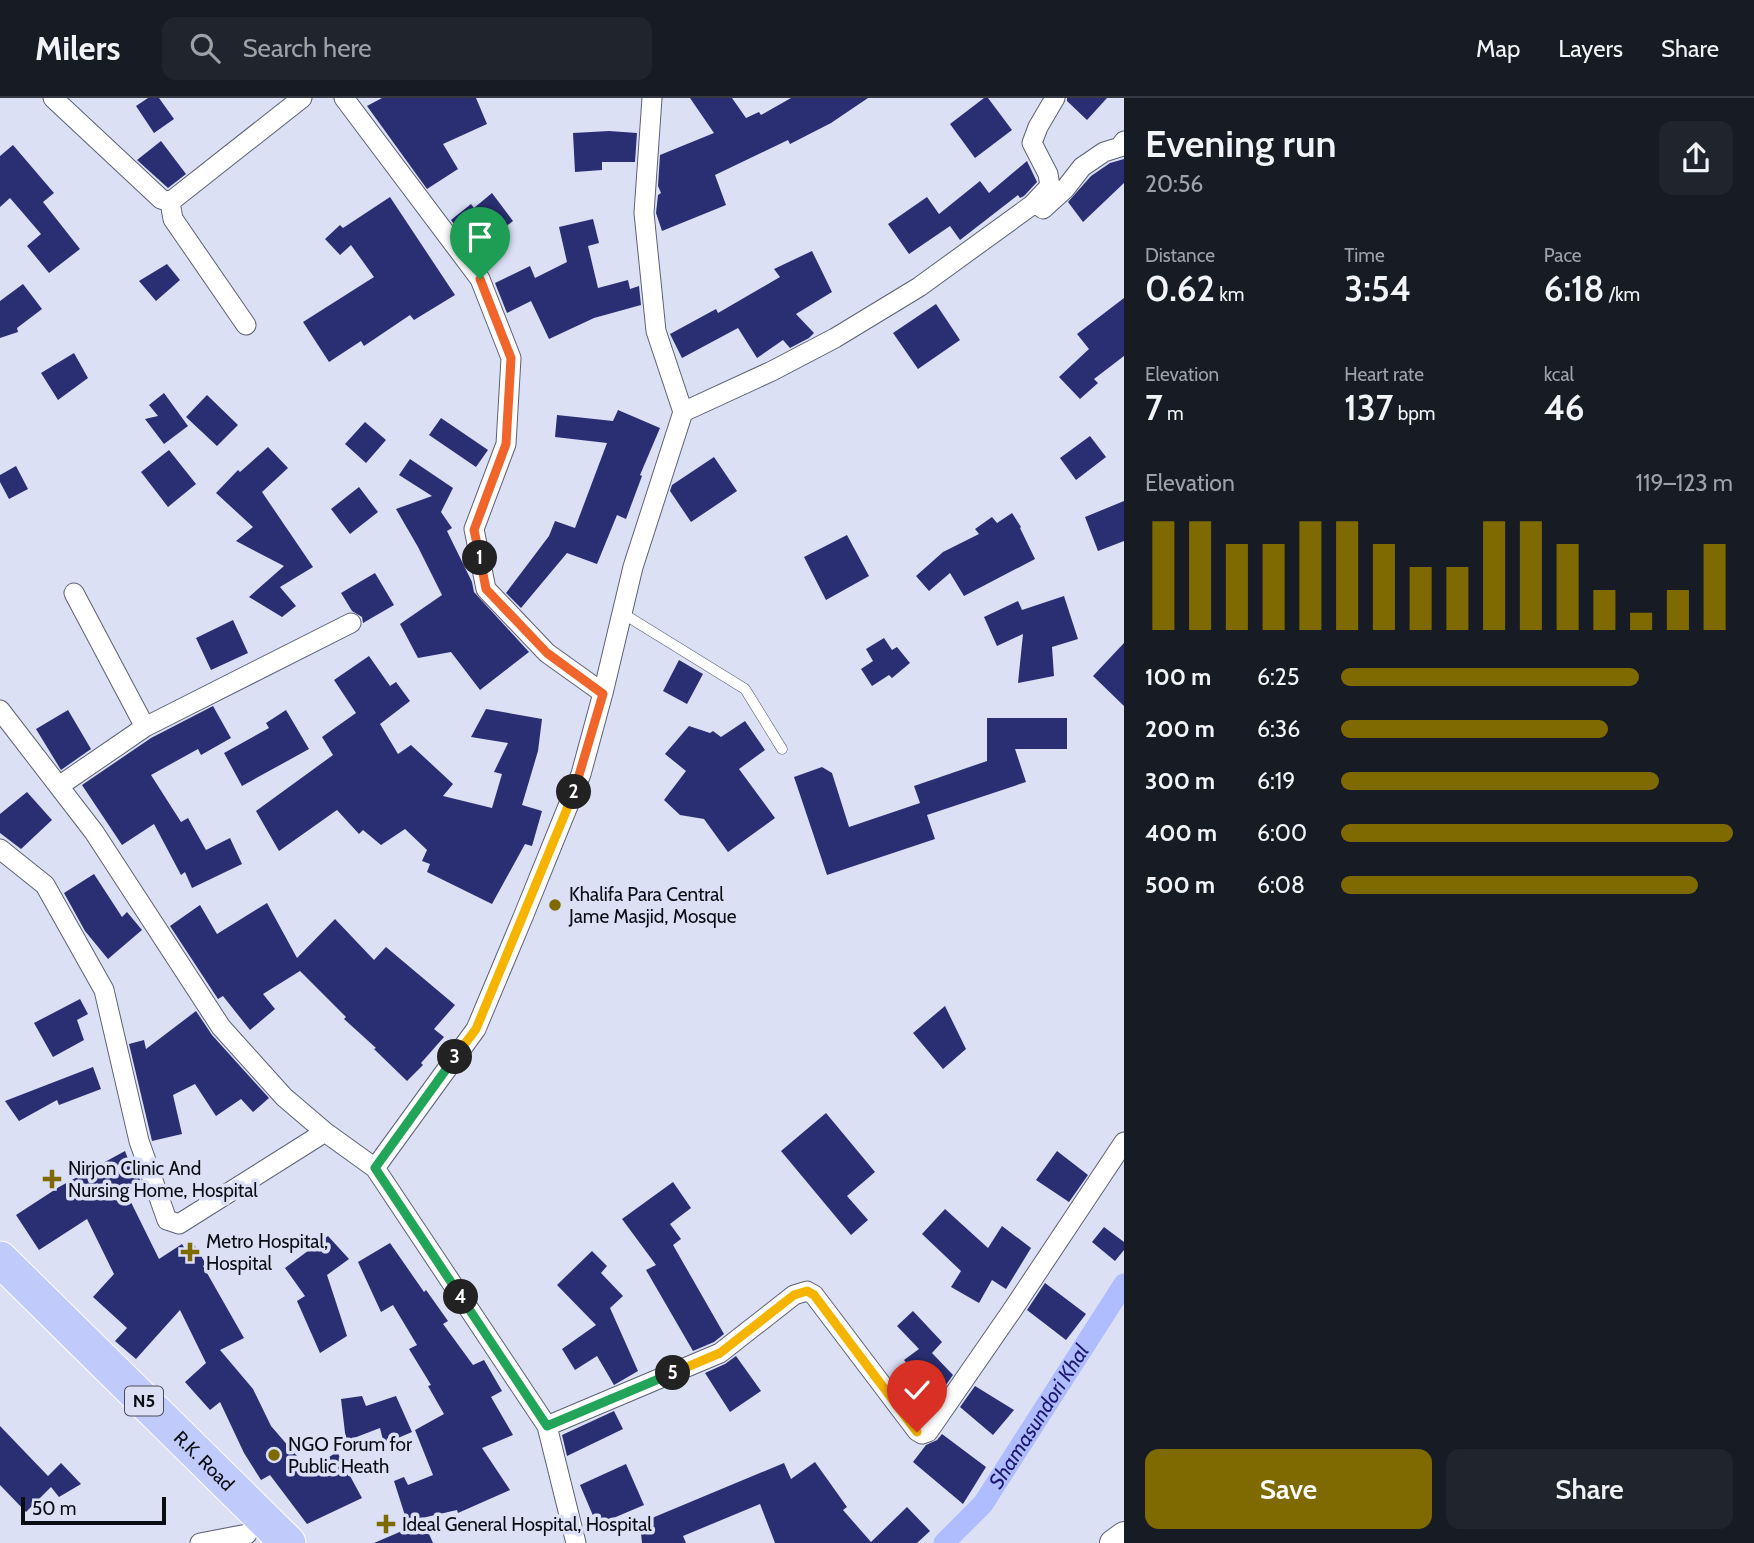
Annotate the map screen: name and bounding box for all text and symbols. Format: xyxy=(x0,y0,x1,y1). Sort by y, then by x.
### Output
search box xyxy=(162,17,652,80)
text: Milers xyxy=(35,28,120,68)
icon: search xyxy=(186,29,224,67)
text: Search here xyxy=(242,32,372,64)
text: Map xyxy=(1476,34,1520,63)
text: Layers xyxy=(1558,34,1623,63)
text: Share xyxy=(1661,34,1719,63)
text: Evening run xyxy=(1145,120,1337,167)
button: share xyxy=(1659,121,1733,195)
text: 20:56 xyxy=(1145,170,1203,198)
pin xyxy=(450,207,510,279)
icon: arrive xyxy=(461,218,499,256)
text: Distance xyxy=(1145,244,1215,267)
text: Time xyxy=(1344,244,1385,267)
text: Pace xyxy=(1544,244,1582,267)
text: 0.62 xyxy=(1145,267,1215,310)
text: 3:54 xyxy=(1344,267,1411,310)
text: 6:18 xyxy=(1544,267,1605,310)
text: km xyxy=(1215,283,1244,306)
text: /km xyxy=(1605,283,1640,306)
text: Elevation xyxy=(1145,363,1219,386)
text: Heart rate xyxy=(1344,363,1424,386)
text: kcal xyxy=(1544,363,1574,386)
text: 7 xyxy=(1145,386,1163,429)
text: 137 xyxy=(1344,386,1393,429)
text: 46 xyxy=(1544,386,1585,429)
text: m xyxy=(1163,402,1184,425)
text: bpm xyxy=(1393,402,1435,425)
text: Elevation xyxy=(1145,469,1235,497)
text: 119–123 m xyxy=(1635,469,1733,497)
pin: 1 xyxy=(462,540,498,575)
text: 1 xyxy=(476,546,483,569)
text: 100 m xyxy=(1145,663,1211,691)
text: 6:25 xyxy=(1257,663,1299,691)
text: 200 m xyxy=(1145,715,1215,743)
text: 6:36 xyxy=(1257,715,1300,743)
text: 300 m xyxy=(1145,767,1215,795)
text: 6:19 xyxy=(1257,767,1295,795)
pin: 2 xyxy=(556,774,592,810)
text: 2 xyxy=(568,780,579,803)
text: 400 m xyxy=(1145,819,1217,847)
text: 6:00 xyxy=(1257,819,1307,847)
text: 500 m xyxy=(1145,871,1215,899)
text: 6:08 xyxy=(1257,871,1305,899)
place label: Khalifa Para Central Jame Masjid, Mosque xyxy=(568,883,737,928)
marker: Khalifa Para Central Jame Masjid, Mosque xyxy=(547,897,563,913)
pin: 3 xyxy=(438,1040,472,1074)
text: 3 xyxy=(449,1045,460,1068)
place label: Nirjon Clinic And Nursing Home, Hospital xyxy=(68,1157,258,1202)
marker: Nirjon Clinic And Nursing Home, Hospital xyxy=(42,1169,62,1189)
place label: Metro Hospital, Hospital xyxy=(206,1230,328,1275)
marker: Metro Hospital, Hospital xyxy=(180,1242,200,1262)
pin: 4 xyxy=(444,1280,478,1314)
text: 4 xyxy=(455,1285,466,1308)
water label: Shamasundori Khal xyxy=(983,1340,1094,1493)
pin: 5 xyxy=(656,1356,690,1390)
pin xyxy=(887,1360,947,1432)
text: 5 xyxy=(667,1361,678,1384)
icon: check xyxy=(898,1371,936,1409)
road number: N5 xyxy=(125,1386,163,1416)
street label: R.K. Road xyxy=(169,1426,239,1496)
place label: NGO Forum for Public Heath xyxy=(288,1433,412,1478)
marker: NGO Forum for Public Heath xyxy=(266,1447,282,1463)
button: Save xyxy=(1145,1449,1432,1529)
button: Share xyxy=(1446,1449,1733,1529)
scale bar xyxy=(21,1494,166,1526)
text: 50 m xyxy=(32,1497,76,1520)
place label: Ideal General Hospital, Hospital xyxy=(402,1513,652,1536)
marker: Ideal General Hospital, Hospital xyxy=(376,1514,396,1534)

